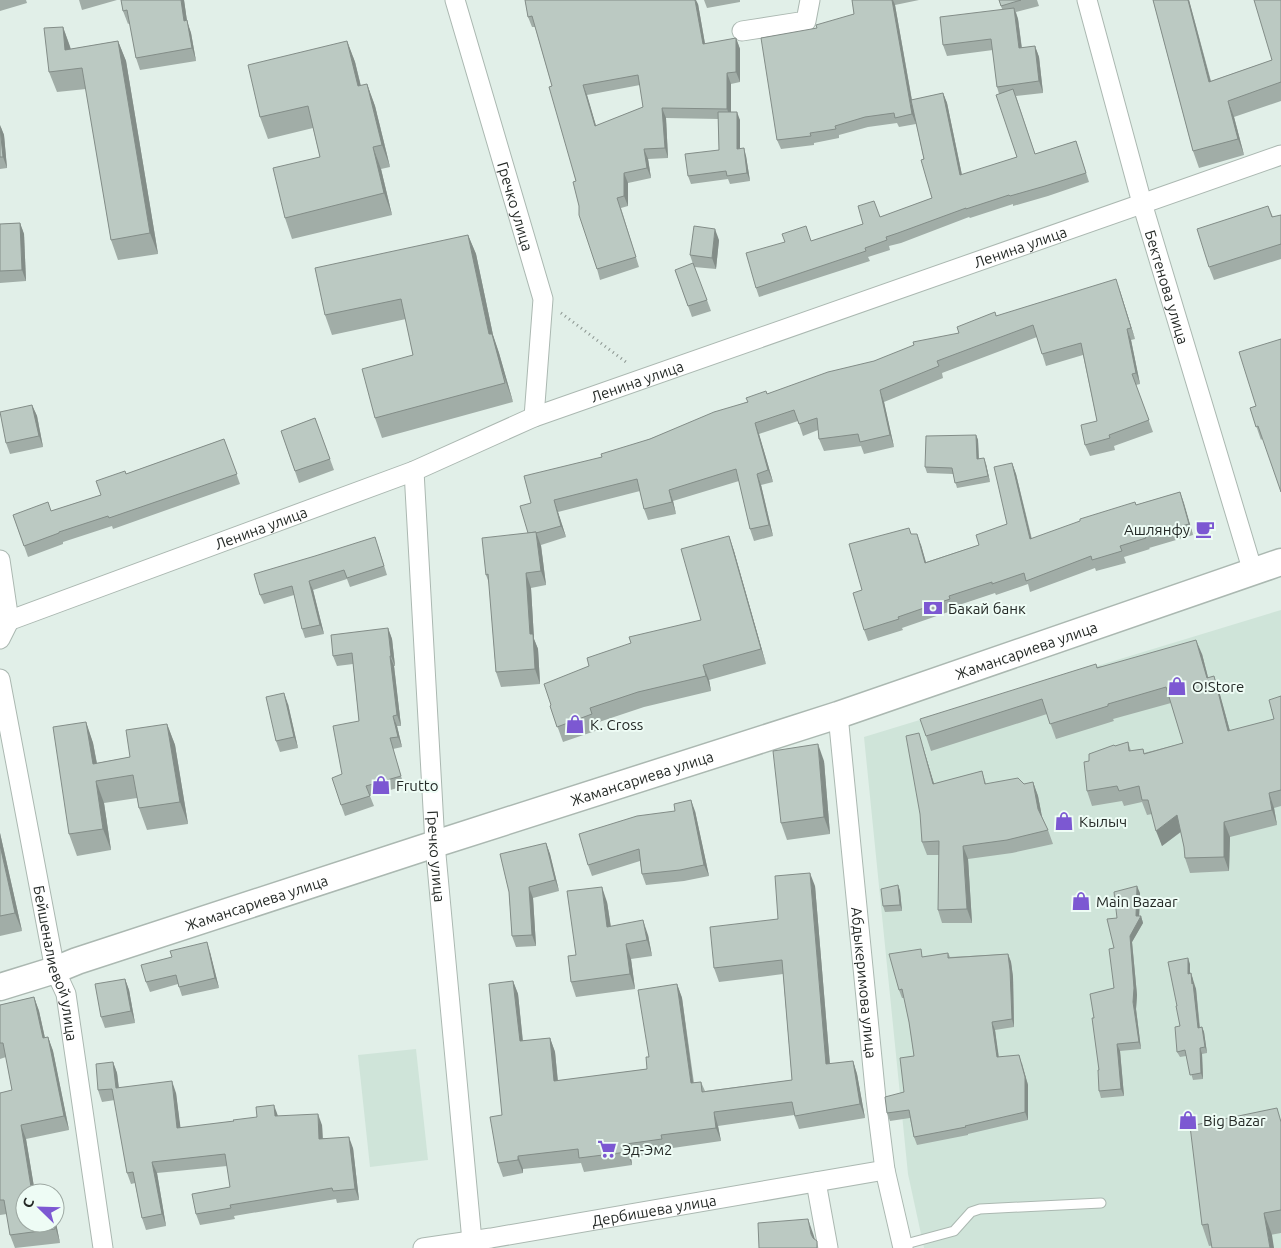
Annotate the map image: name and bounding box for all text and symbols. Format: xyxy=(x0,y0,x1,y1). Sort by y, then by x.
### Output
street label: Гречко улица xyxy=(495,160,537,253)
street label: Ленина улица xyxy=(971,222,1069,271)
street label: Бектенова улица xyxy=(1142,228,1192,346)
street label: Ленина улица xyxy=(588,357,686,405)
street label: Ленина улица xyxy=(212,503,309,552)
cafe icon: Ашлянфу xyxy=(1194,518,1216,540)
place label: Ашлянфу xyxy=(1124,521,1190,538)
bank icon: Бакай банк xyxy=(922,597,944,619)
place label: Бакай банк xyxy=(948,600,1026,617)
street label: Жамансариева улица xyxy=(953,618,1099,682)
shop icon: O!Store xyxy=(1166,675,1188,697)
place label: O!Store xyxy=(1192,678,1244,695)
shop icon: K. Cross xyxy=(564,713,586,735)
place label: K. Cross xyxy=(590,716,643,733)
street label: Жамансариева улица xyxy=(568,747,715,809)
shop icon: Frutto xyxy=(370,774,392,796)
place label: Frutto xyxy=(396,777,438,794)
street label: Гречко улица xyxy=(425,810,449,903)
shop icon: Кылыч xyxy=(1053,810,1075,832)
place label: Кылыч xyxy=(1079,813,1127,830)
street label: Жамансариева улица xyxy=(183,871,330,934)
street label: Бейшеналиевой улица xyxy=(31,884,81,1042)
shop icon: Main Bazaar xyxy=(1070,890,1092,912)
place label: Main Bazaar xyxy=(1096,893,1178,910)
street label: Абдыкеримова улица xyxy=(849,906,880,1059)
shop icon: Big Bazar xyxy=(1177,1109,1199,1131)
place label: Big Bazar xyxy=(1203,1112,1266,1129)
supermarket icon: Эд-Эм2 xyxy=(596,1138,618,1160)
place label: Эд-Эм2 xyxy=(622,1141,673,1158)
north arrow xyxy=(15,1183,65,1233)
street label: Дербишева улица xyxy=(590,1191,717,1229)
text: С xyxy=(19,1196,37,1210)

